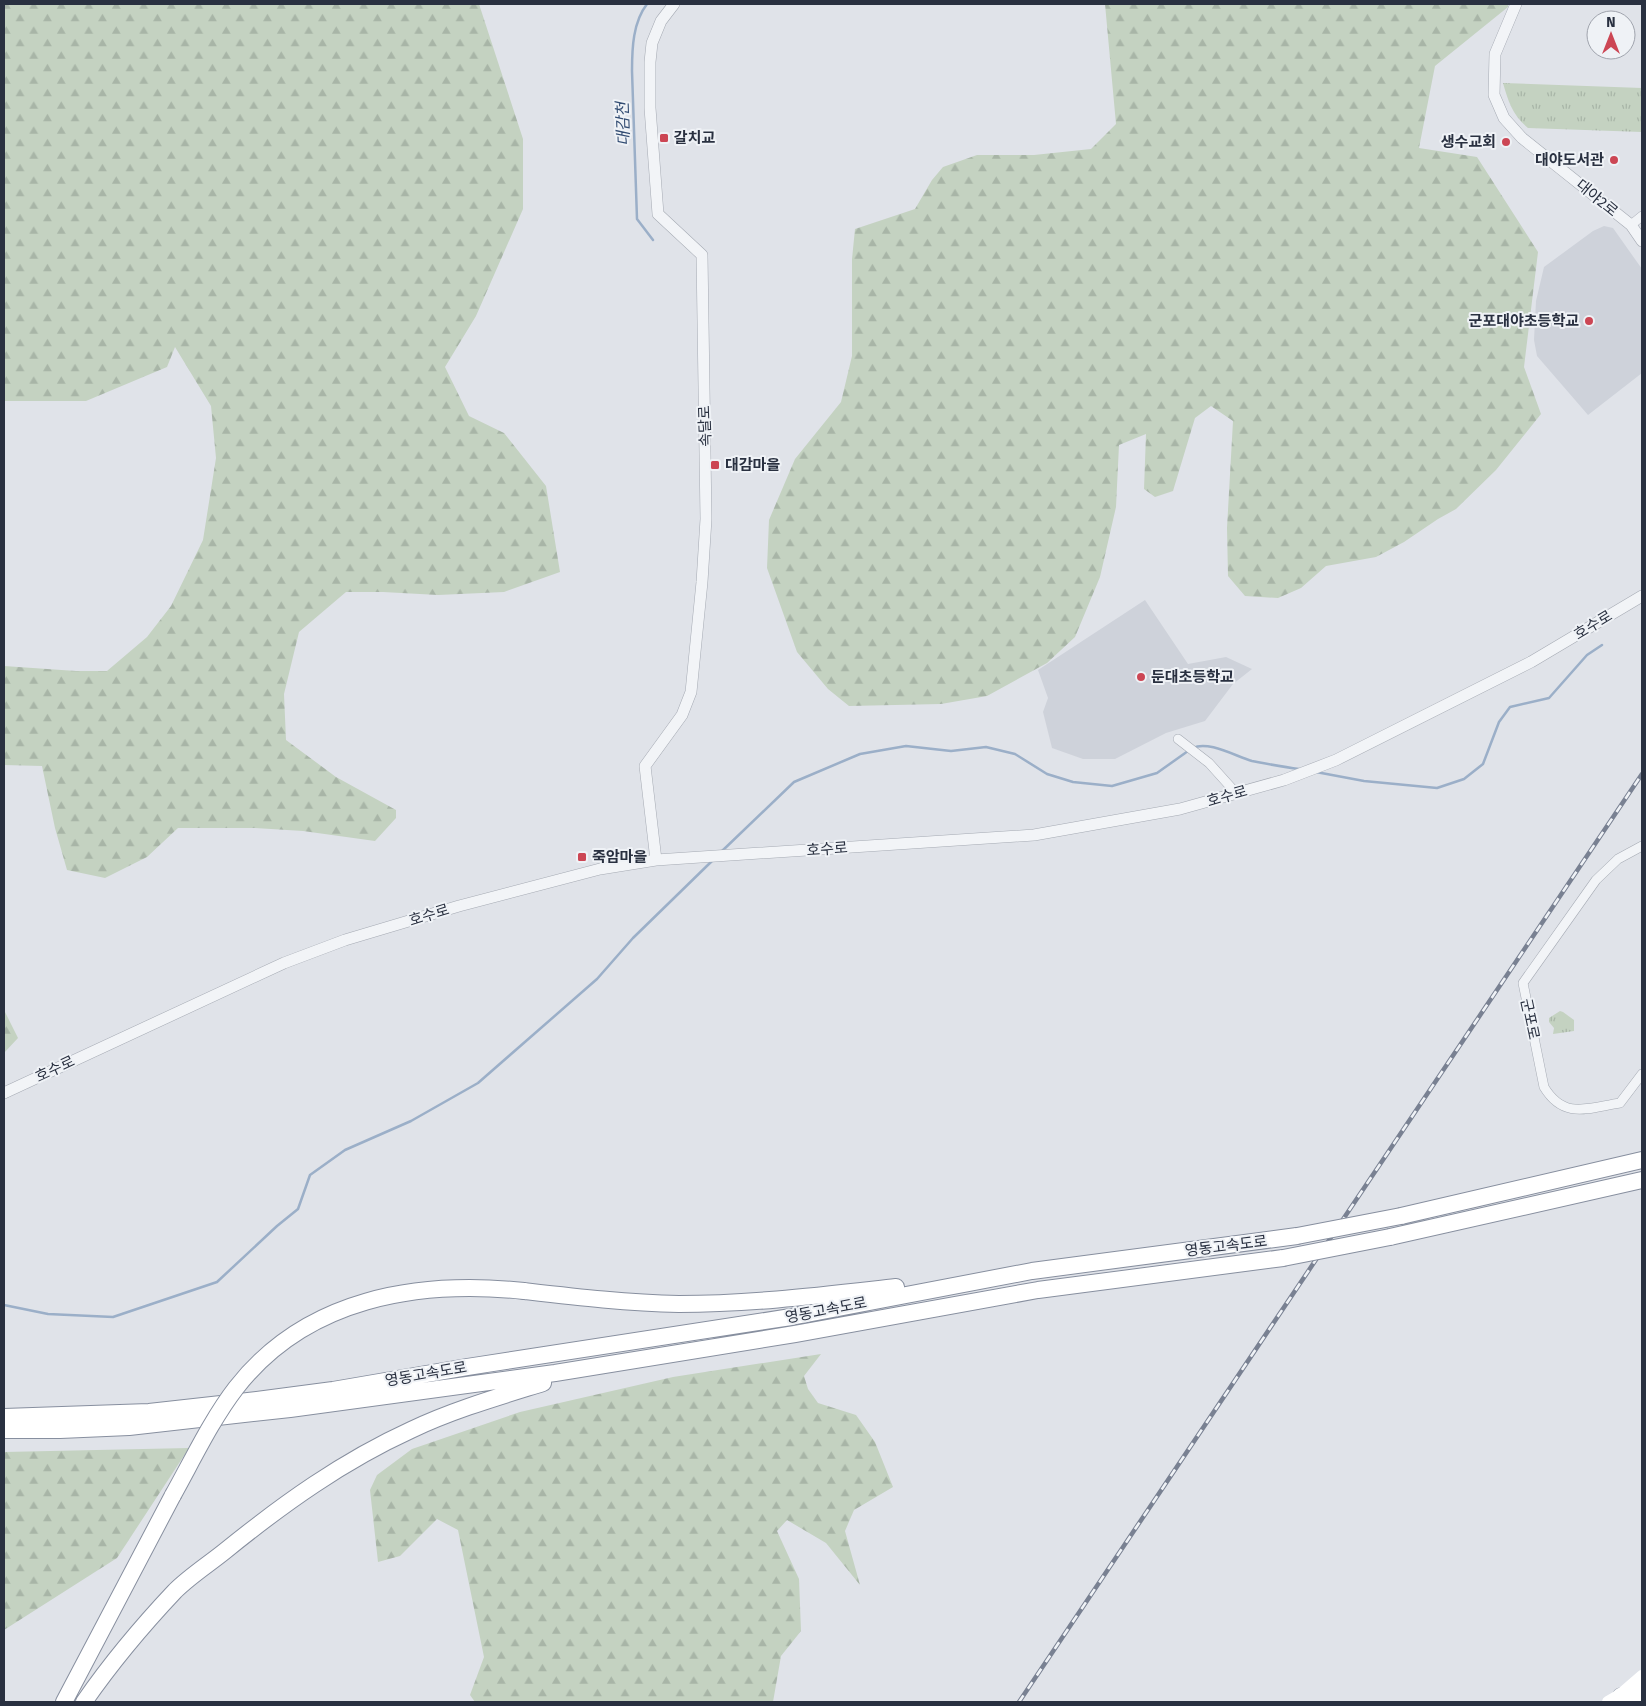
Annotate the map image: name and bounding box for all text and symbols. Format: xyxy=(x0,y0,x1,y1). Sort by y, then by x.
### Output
north arrow xyxy=(1586,10,1636,60)
text: N xyxy=(1606,14,1616,31)
water label: 대감천 xyxy=(613,99,633,146)
place label: 갈치교 xyxy=(674,129,716,147)
marker: 갈치교 xyxy=(658,132,670,144)
place label: 생수교회 xyxy=(1441,133,1496,151)
marker: 생수교회 xyxy=(1500,136,1512,148)
place label: 대야도서관 xyxy=(1535,151,1604,169)
marker: 대야도서관 xyxy=(1608,154,1620,166)
street label: 대야2로 xyxy=(1572,176,1622,220)
place label: 군포대야초등학교 xyxy=(1469,312,1579,330)
marker: 군포대야초등학교 xyxy=(1583,315,1595,327)
street label: 속달로 xyxy=(695,405,715,447)
place label: 대감마을 xyxy=(725,456,780,474)
marker: 대감마을 xyxy=(709,459,721,471)
street label: 호수로 xyxy=(1571,607,1615,643)
place label: 둔대초등학교 xyxy=(1151,668,1234,686)
marker: 둔대초등학교 xyxy=(1135,671,1147,683)
street label: 호수로 xyxy=(1205,782,1249,810)
street label: 호수로 xyxy=(806,839,848,859)
place label: 죽암마을 xyxy=(592,848,647,866)
marker: 죽암마을 xyxy=(576,851,588,863)
street label: 호수로 xyxy=(407,900,451,930)
street label: 군포로 xyxy=(1517,997,1543,1041)
street label: 호수로 xyxy=(32,1052,78,1086)
street label: 영동고속도로 xyxy=(1184,1232,1268,1260)
street label: 영동고속도로 xyxy=(784,1293,868,1327)
street label: 영동고속도로 xyxy=(384,1358,468,1390)

